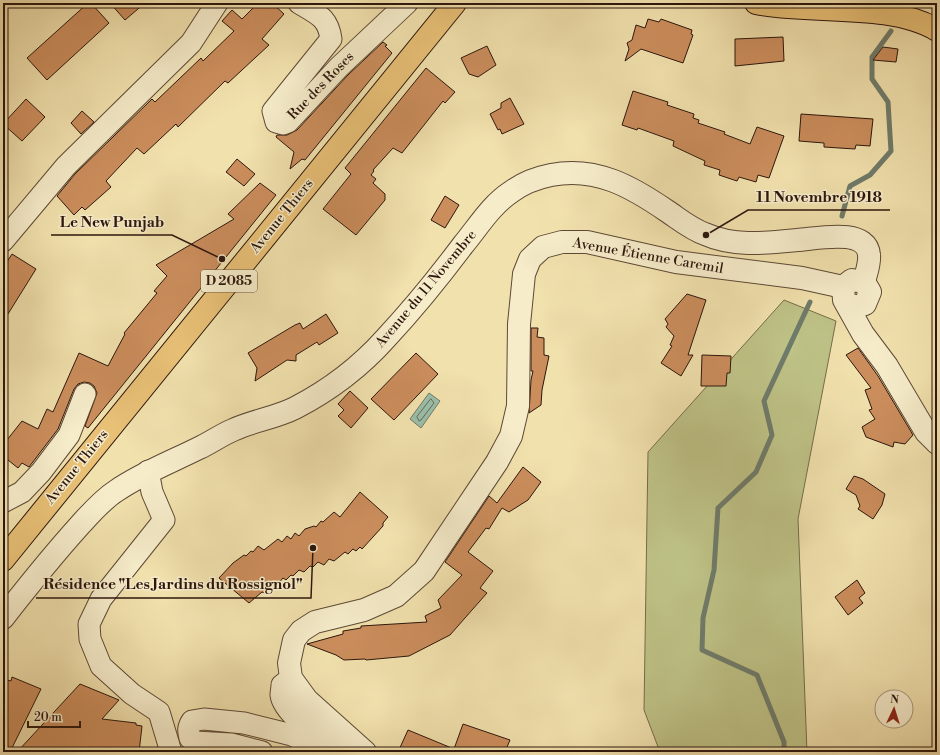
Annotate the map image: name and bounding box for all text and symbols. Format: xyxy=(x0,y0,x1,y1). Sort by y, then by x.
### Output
street label: Rue des Roses xyxy=(284,48,358,124)
street label: Avenue Thiers xyxy=(246,175,318,258)
callout: 11 Novembre 1918 xyxy=(748,183,890,210)
text: 11 Novembre 1918 xyxy=(756,188,882,207)
callout: Le New Punjab xyxy=(51,208,172,235)
text: Le New Punjab xyxy=(60,213,164,232)
street label: Avenue du 11 Novembre xyxy=(371,226,481,352)
street label: Avenue Étienne Caremil xyxy=(570,232,725,278)
road number: D 2085 xyxy=(201,270,257,292)
street label: Avenue Thiers xyxy=(41,426,113,509)
callout: Résidence "Les Jardins du Rossignol" xyxy=(36,571,311,598)
text: Résidence "Les Jardins du Rossignol" xyxy=(43,575,303,594)
north arrow xyxy=(874,689,914,729)
text: N xyxy=(890,693,900,707)
scale bar xyxy=(28,703,80,729)
text: 20 m xyxy=(34,710,62,725)

